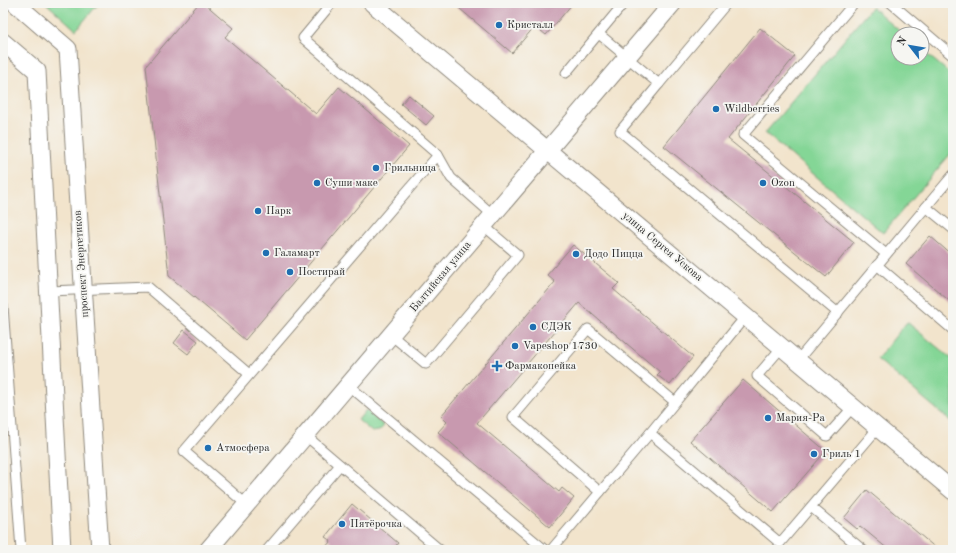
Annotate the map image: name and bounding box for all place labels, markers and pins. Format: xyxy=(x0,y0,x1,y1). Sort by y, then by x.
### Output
marker: Кристалл xyxy=(494,20,504,30)
place label: Кристалл xyxy=(507,20,554,31)
marker: Wildberries xyxy=(711,104,721,114)
place label: Wildberries xyxy=(724,104,780,115)
marker: Грильница xyxy=(371,163,381,173)
place label: Грильница xyxy=(384,163,437,174)
marker: Суши маке xyxy=(312,178,322,188)
place label: Суши маке xyxy=(325,178,378,189)
marker: Ozon xyxy=(758,178,768,188)
place label: Ozon xyxy=(771,178,795,189)
marker: Парк xyxy=(253,206,263,216)
place label: Парк xyxy=(266,206,292,217)
marker: Галамарт xyxy=(261,248,271,258)
place label: Галамарт xyxy=(274,248,320,259)
marker: Додо Пицца xyxy=(571,249,581,259)
place label: Додо Пицца xyxy=(584,249,644,260)
marker: Постирай xyxy=(285,267,295,277)
place label: Постирай xyxy=(298,267,345,278)
marker: СДЭК xyxy=(528,322,538,332)
place label: СДЭК xyxy=(541,322,572,333)
marker: Vapeshop 1730 xyxy=(510,341,520,351)
place label: Vapeshop 1730 xyxy=(523,341,597,352)
marker: Фармакопейка xyxy=(492,361,502,371)
place label: Фармакопейка xyxy=(505,361,577,372)
marker: Мария-Ра xyxy=(763,413,773,423)
place label: Мария-Ра xyxy=(776,413,826,424)
marker: Атмосфера xyxy=(203,443,213,453)
place label: Атмосфера xyxy=(216,443,270,454)
marker: Гриль 1 xyxy=(809,449,819,459)
place label: Гриль 1 xyxy=(822,449,861,460)
marker: Пятёрочка xyxy=(337,519,347,529)
place label: Пятёрочка xyxy=(350,519,403,530)

